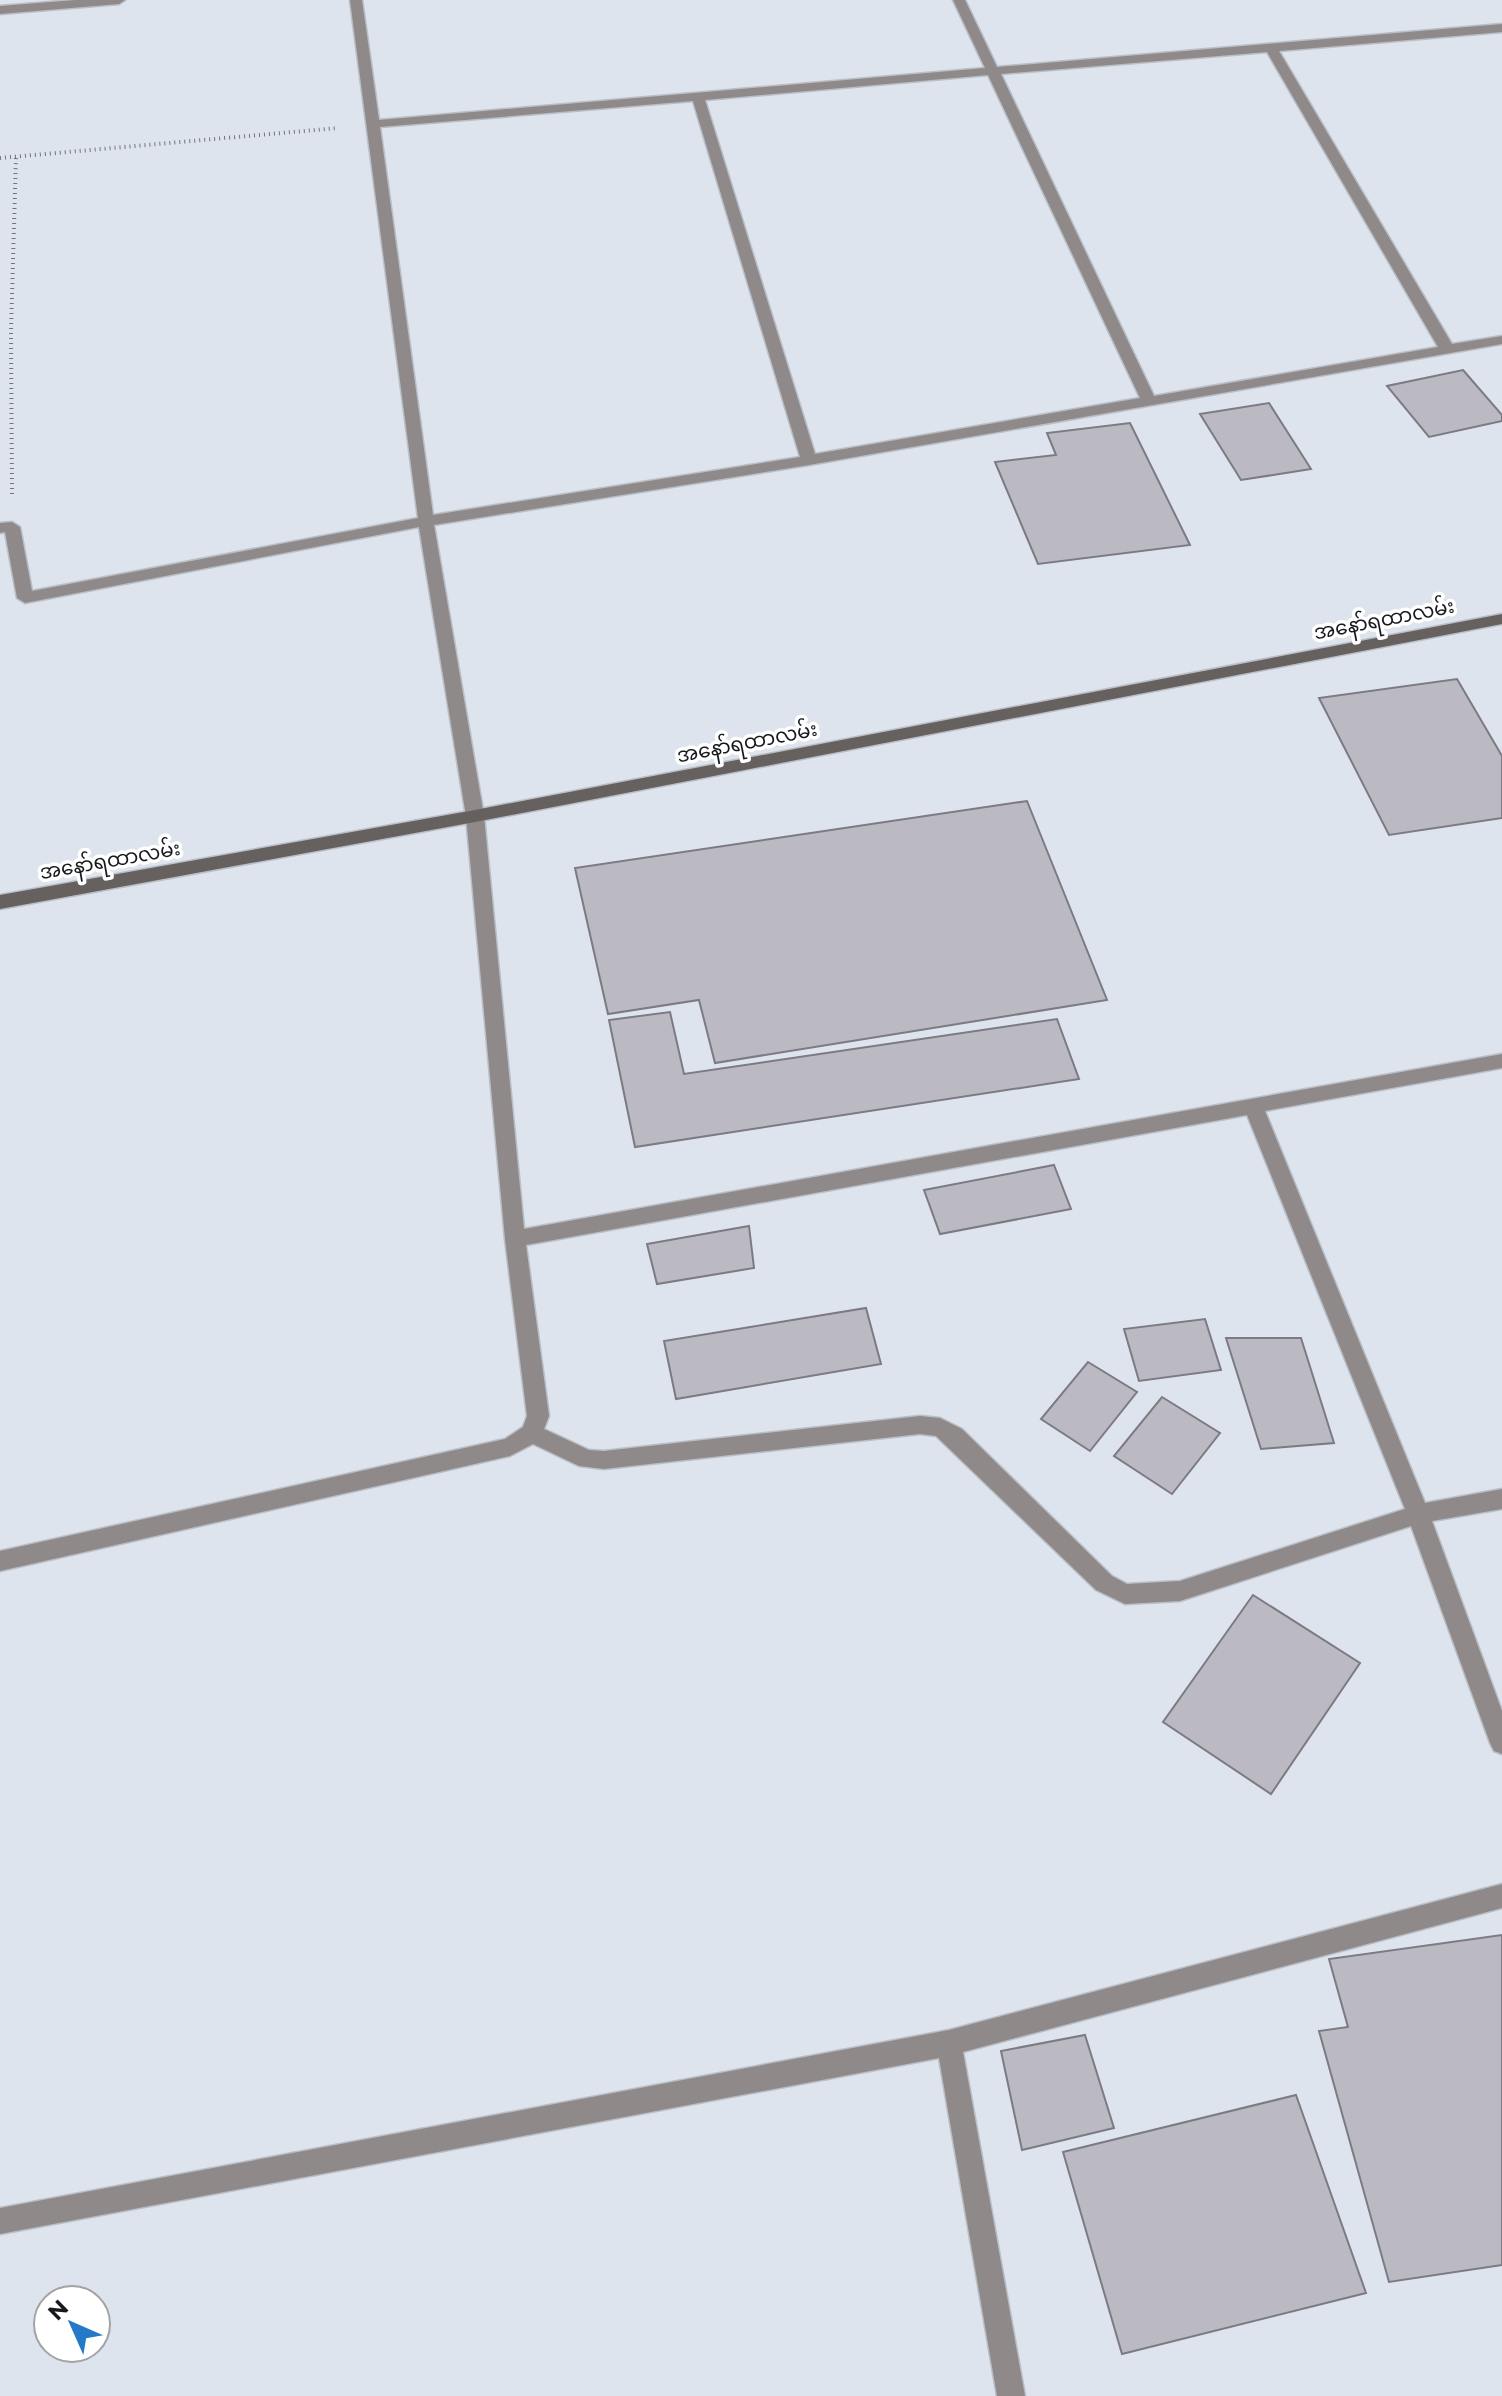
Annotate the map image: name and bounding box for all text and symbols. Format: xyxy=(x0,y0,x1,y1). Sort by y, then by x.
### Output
street label: အနော်ရထာလမ်း xyxy=(1311,592,1457,648)
street label: အနော်ရထာလမ်း xyxy=(674,715,820,771)
street label: အနော်ရထာလမ်း xyxy=(37,834,183,888)
north arrow xyxy=(32,2284,112,2364)
text: N xyxy=(42,2294,74,2326)

